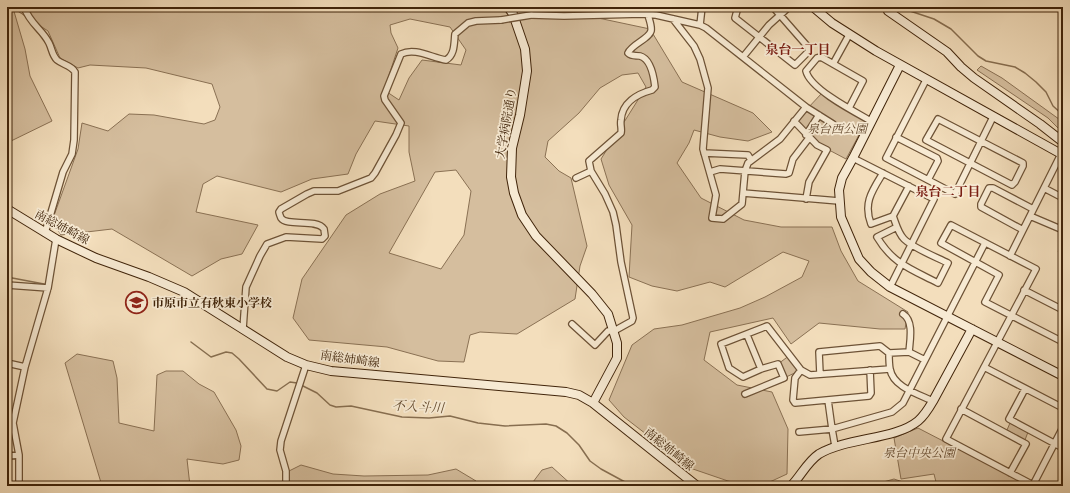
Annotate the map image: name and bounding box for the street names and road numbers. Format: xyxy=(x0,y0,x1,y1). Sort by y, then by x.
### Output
street label: 大学病院通り xyxy=(493,86,520,160)
street label: 南総姉崎線 xyxy=(32,207,92,248)
street label: 南総姉崎線 xyxy=(319,348,381,371)
street label: 南総姉崎線 xyxy=(641,425,697,474)

